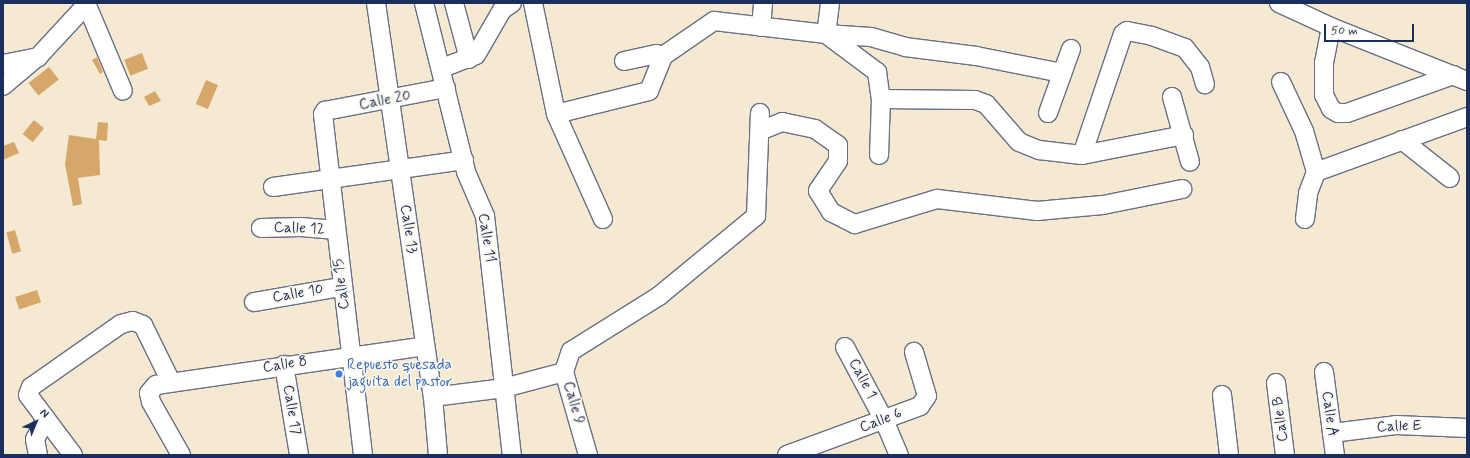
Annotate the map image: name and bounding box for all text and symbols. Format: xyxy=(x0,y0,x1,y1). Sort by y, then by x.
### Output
scale bar xyxy=(1326,16,1416,42)
text: 50 m xyxy=(1331,23,1358,39)
street label: Calle 20 xyxy=(358,87,412,115)
street label: Calle 13 xyxy=(395,203,421,255)
street label: Calle 11 xyxy=(473,212,499,264)
street label: Calle 12 xyxy=(273,219,325,239)
street label: Calle 15 xyxy=(330,258,354,310)
street label: Calle 10 xyxy=(271,281,325,307)
street label: Calle 8 xyxy=(261,353,309,377)
place label: Repuesto quesada jaguita del pastor xyxy=(347,356,454,391)
street label: Calle 1 xyxy=(844,356,880,402)
marker: Repuesto quesada jaguita del pastor xyxy=(334,369,344,379)
street label: Calle 9 xyxy=(558,380,588,426)
street label: Calle 17 xyxy=(278,384,304,436)
street label: Calle A xyxy=(1317,390,1341,438)
street label: Calle B xyxy=(1269,395,1293,443)
north arrow xyxy=(16,402,56,442)
street label: Calle 6 xyxy=(857,405,905,437)
text: N xyxy=(37,406,52,421)
street label: Calle E xyxy=(1376,417,1422,437)

